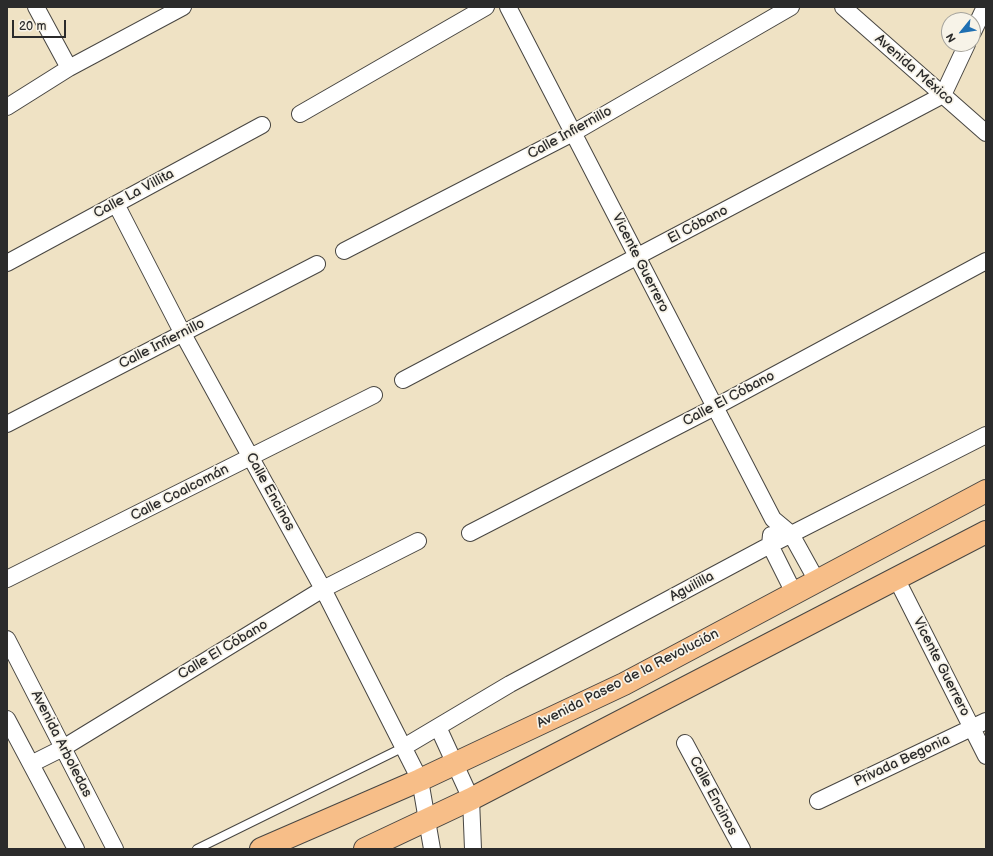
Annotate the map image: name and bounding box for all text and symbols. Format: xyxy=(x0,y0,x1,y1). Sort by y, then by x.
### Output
scale bar xyxy=(14,12,68,38)
north arrow xyxy=(941,12,981,52)
text: 20 m xyxy=(19,19,46,34)
street label: Avenida México xyxy=(871,31,957,109)
text: N xyxy=(943,31,959,45)
street label: Calle Infiernillo xyxy=(525,103,615,163)
street label: Calle La Villita xyxy=(91,166,177,222)
street label: El Cóbano xyxy=(665,202,731,248)
street label: Vicente Guerrero xyxy=(608,211,672,315)
street label: Calle Infiernillo xyxy=(116,315,208,373)
street label: Calle El Cóbano xyxy=(680,368,778,430)
street label: Calle Encinos xyxy=(242,450,298,534)
street label: Calle Coalcomán xyxy=(128,461,232,525)
street label: Aguililla xyxy=(667,568,717,606)
street label: Vicente Guerrero xyxy=(909,615,973,719)
street label: Calle El Cóbano xyxy=(175,617,271,683)
street label: Avenida Paseo de la Revolución xyxy=(534,626,722,732)
street label: Avenida Arboledas xyxy=(27,688,95,800)
street label: Privada Begonia xyxy=(851,731,953,791)
street label: Calle Encinos xyxy=(685,754,741,838)

